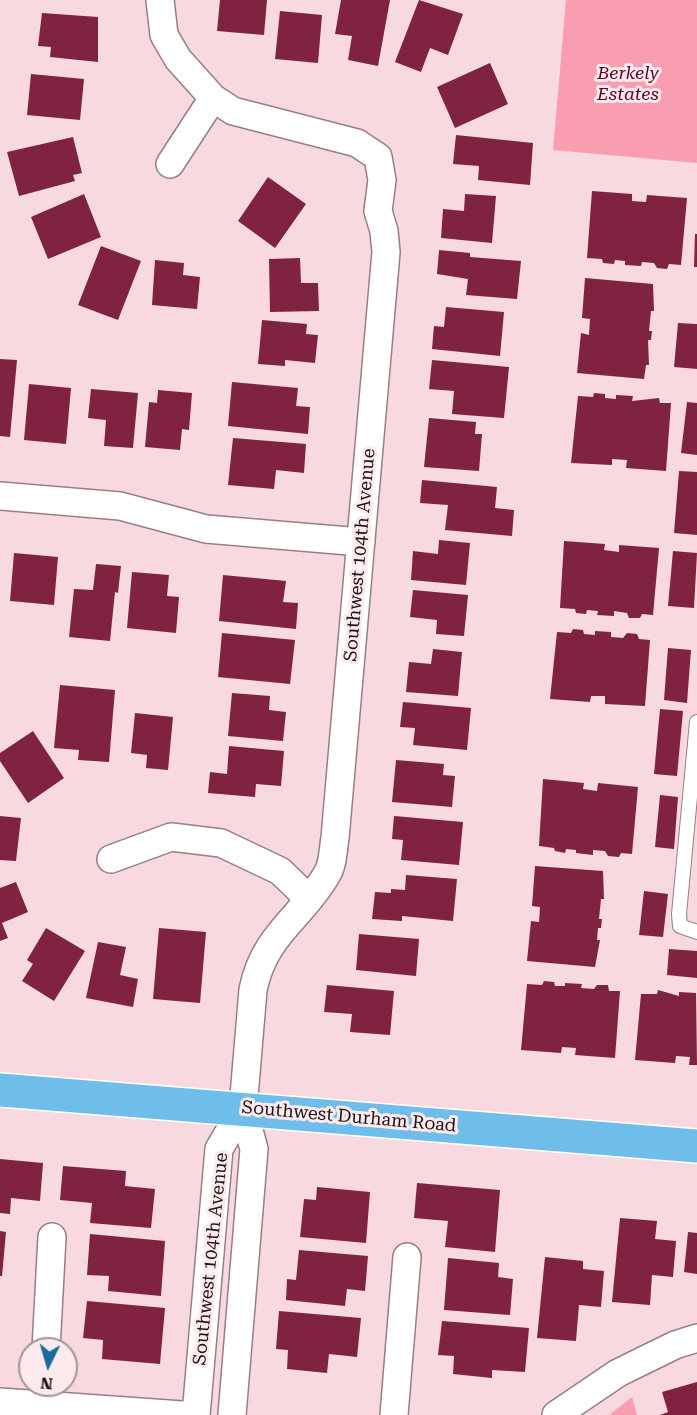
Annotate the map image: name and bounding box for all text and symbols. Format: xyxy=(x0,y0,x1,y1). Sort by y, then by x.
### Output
park label: Berkely Estates xyxy=(597,63,659,106)
street label: Southwest 104th Avenue xyxy=(340,448,380,662)
street label: Southwest Durham Road xyxy=(241,1097,457,1137)
street label: Southwest 104th Avenue xyxy=(189,1152,233,1366)
north arrow xyxy=(18,1337,78,1397)
text: N xyxy=(40,1373,54,1393)

